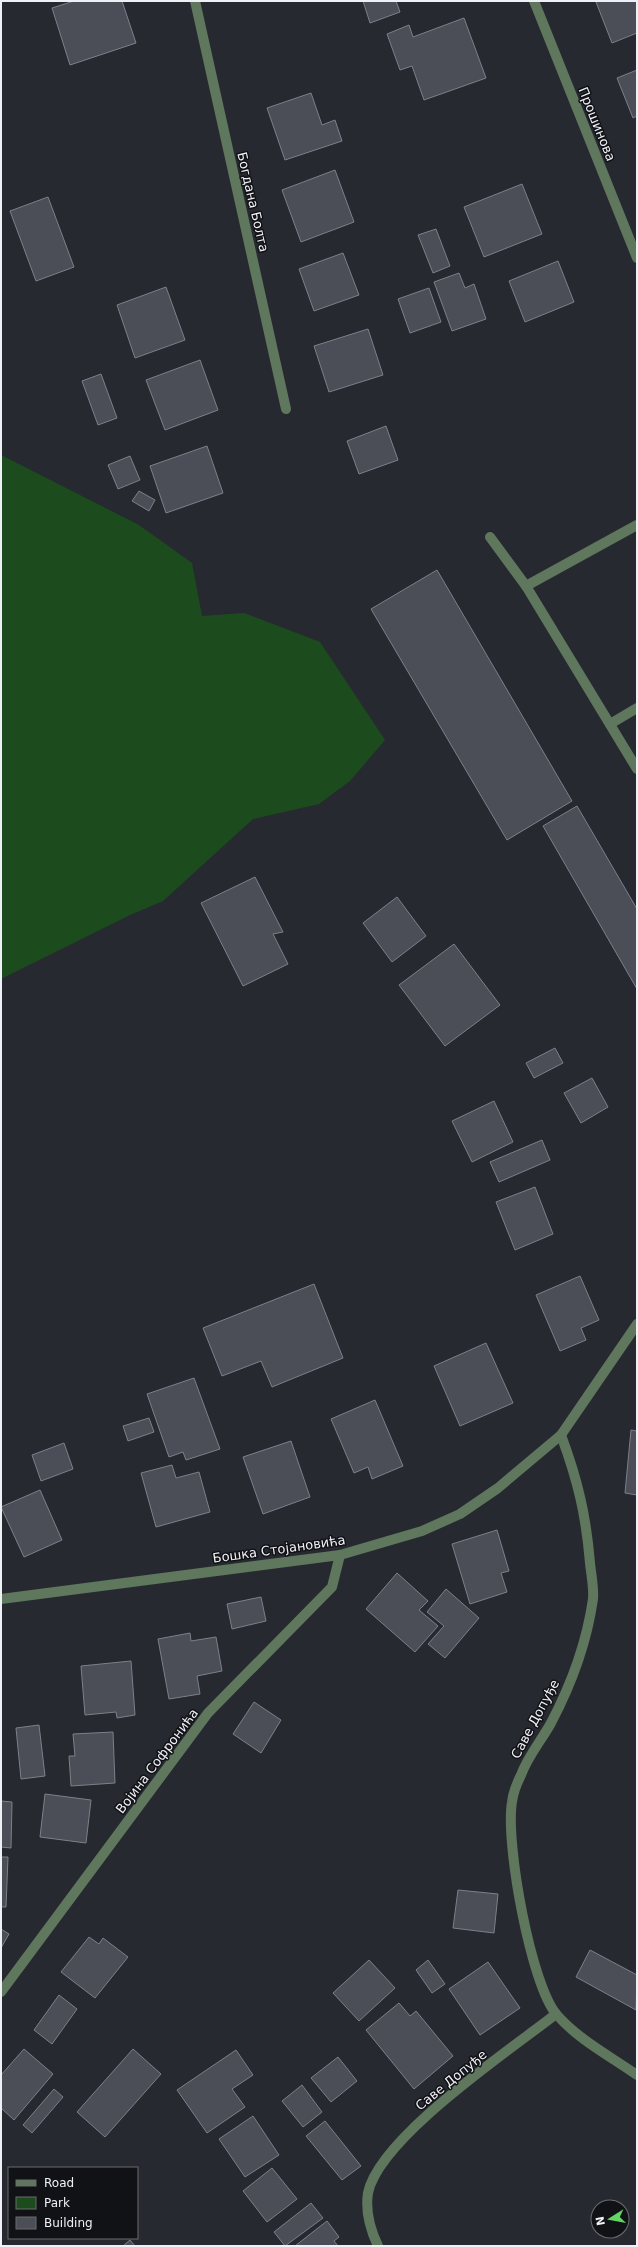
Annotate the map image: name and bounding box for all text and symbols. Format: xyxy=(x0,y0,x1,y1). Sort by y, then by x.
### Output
street label: Прошинова xyxy=(575,85,619,163)
street label: Богдана Болта xyxy=(234,151,272,253)
street label: Бошка Стојановића xyxy=(212,1532,346,1566)
street label: Саве Допуђе xyxy=(508,1677,562,1761)
street label: Војина Софронића xyxy=(113,1706,201,1816)
street label: Саве Допуђе xyxy=(412,2047,490,2113)
legend xyxy=(8,2167,138,2239)
text: Road xyxy=(44,2176,74,2190)
text: Park xyxy=(44,2196,70,2210)
north arrow xyxy=(590,2199,630,2239)
text: N xyxy=(593,2215,608,2227)
text: Building xyxy=(44,2216,93,2230)

